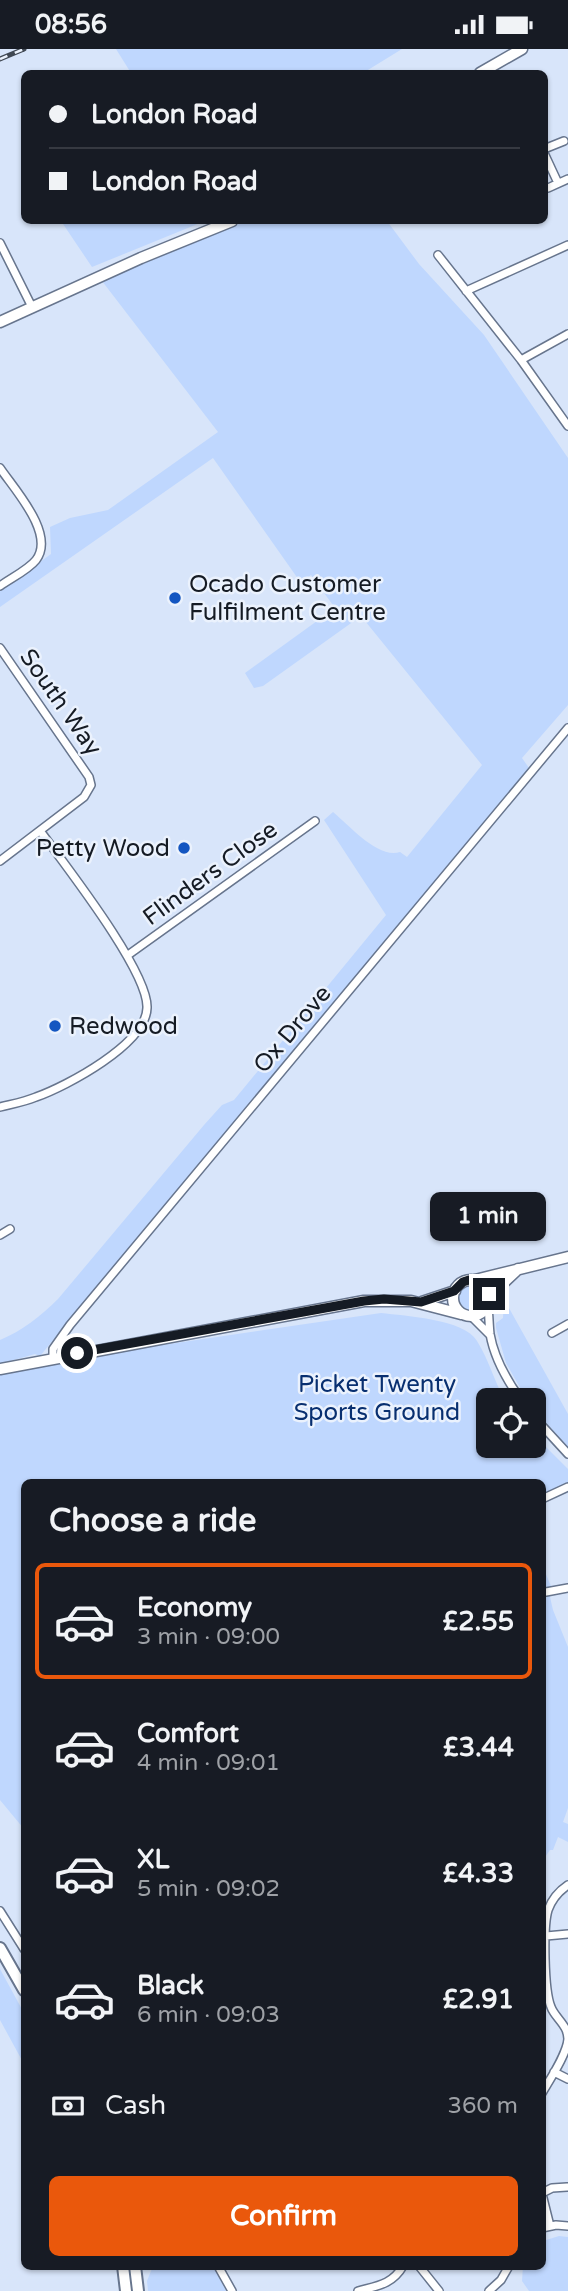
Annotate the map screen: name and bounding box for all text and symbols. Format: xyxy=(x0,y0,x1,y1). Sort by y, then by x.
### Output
text: 08:56 xyxy=(35,9,107,40)
text: London Road xyxy=(91,99,258,130)
text: London Road xyxy=(91,166,258,197)
place label: Ocado Customer Fulfilment Centre xyxy=(189,570,386,627)
marker: Ocado Customer Fulfilment Centre xyxy=(167,590,183,606)
street label: South Way xyxy=(13,643,108,761)
street label: Flinders Close xyxy=(137,815,283,932)
place label: Petty Wood xyxy=(36,834,170,863)
marker: Petty Wood xyxy=(176,840,192,856)
street label: Ox Drove xyxy=(247,980,337,1079)
place label: Redwood xyxy=(69,1012,178,1041)
marker: Redwood xyxy=(47,1018,63,1034)
callout: 1 min xyxy=(431,1193,547,1241)
text: 1 min xyxy=(457,1202,519,1230)
route end xyxy=(473,1278,505,1310)
route start xyxy=(61,1337,93,1369)
park label: Picket Twenty Sports Ground xyxy=(294,1370,460,1427)
map controls xyxy=(476,1388,546,1458)
button: locate xyxy=(476,1388,546,1458)
text: Choose a ride xyxy=(49,1502,256,1540)
icon: car xyxy=(53,1590,116,1653)
text: Economy xyxy=(137,1592,252,1623)
text: £2.55 xyxy=(443,1606,514,1637)
text: 3 min · 09:00 xyxy=(137,1623,280,1651)
icon: car xyxy=(53,1716,116,1779)
text: Comfort xyxy=(137,1718,239,1749)
text: £3.44 xyxy=(443,1732,514,1763)
text: 4 min · 09:01 xyxy=(137,1749,280,1777)
icon: car xyxy=(53,1842,116,1905)
text: XL xyxy=(137,1844,169,1875)
text: £4.33 xyxy=(443,1858,514,1889)
text: 5 min · 09:02 xyxy=(137,1875,280,1903)
icon: car xyxy=(53,1968,116,2031)
text: Black xyxy=(137,1970,204,2001)
text: £2.91 xyxy=(443,1984,514,2015)
text: 6 min · 09:03 xyxy=(137,2001,280,2029)
icon: cash xyxy=(49,2087,87,2125)
text: Cash xyxy=(105,2090,166,2121)
text: 360 m xyxy=(448,2092,518,2120)
button: Confirm xyxy=(49,2176,518,2256)

